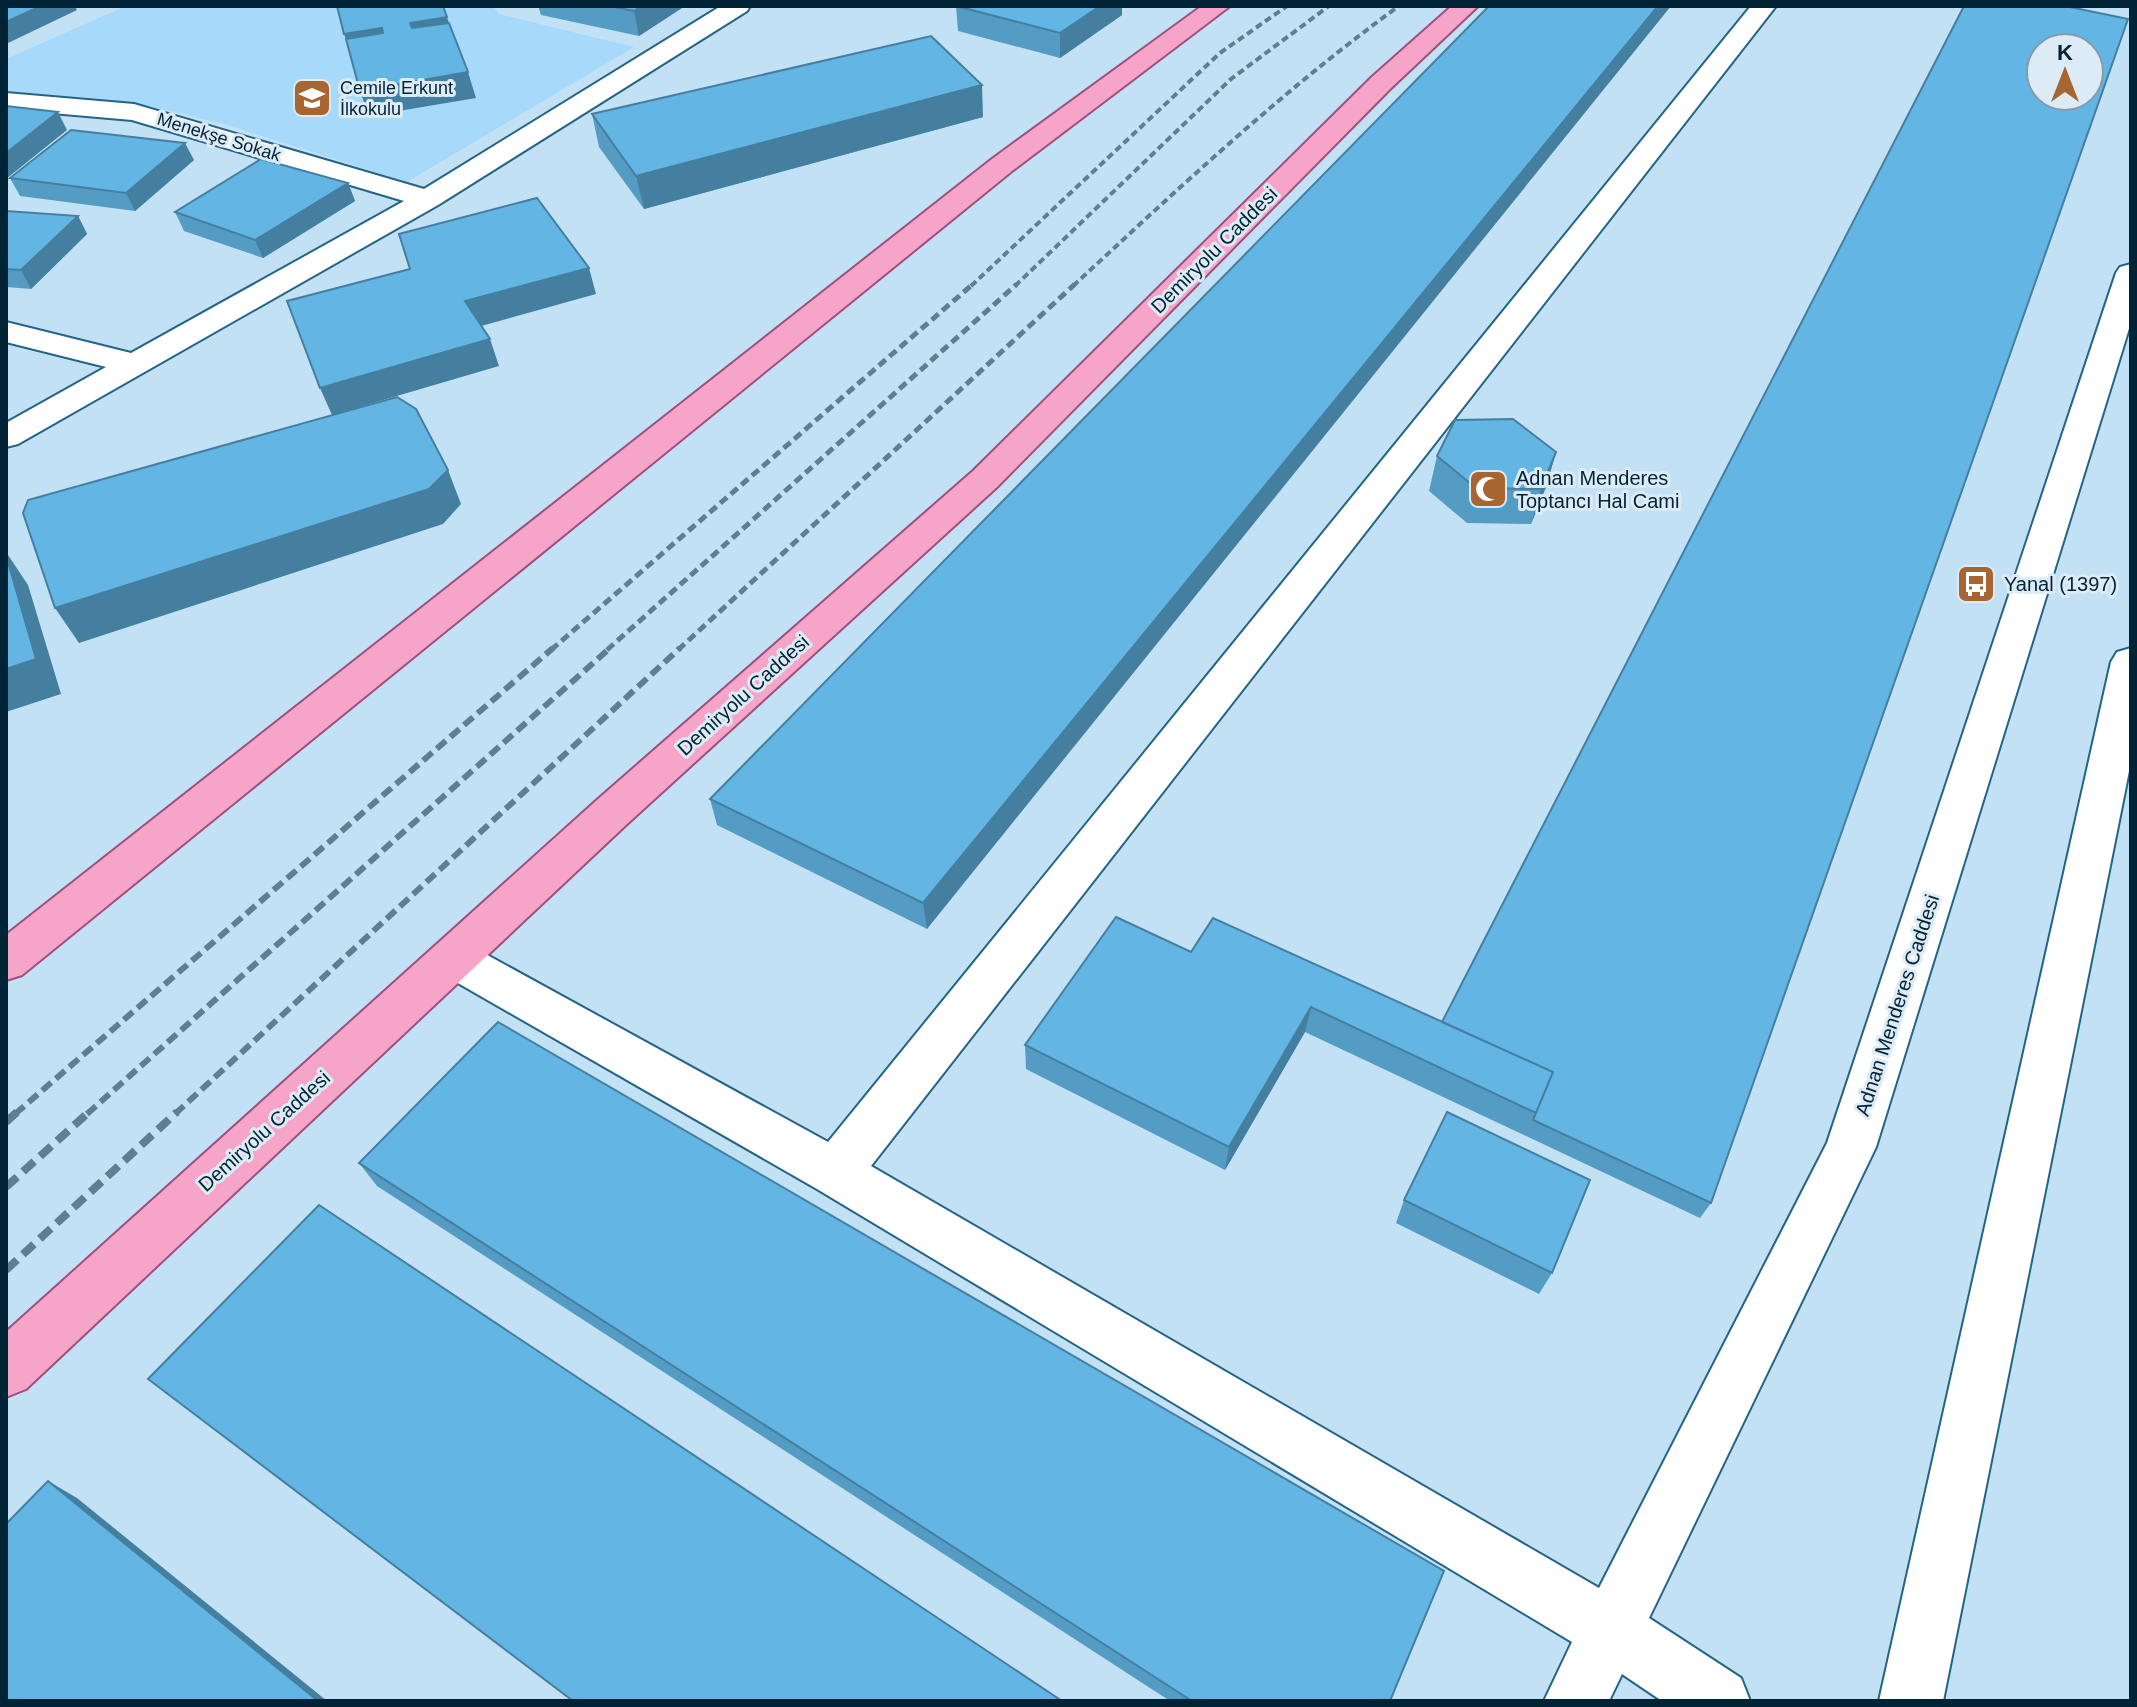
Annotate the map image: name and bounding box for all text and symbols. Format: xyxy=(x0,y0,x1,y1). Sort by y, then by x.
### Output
north arrow xyxy=(2025,32,2105,112)
text: K xyxy=(2057,40,2073,65)
school or university icon: Cemile Erkunt İlkokulu xyxy=(291,77,333,119)
place label: Cemile Erkunt İlkokulu xyxy=(340,78,453,119)
street label: Menekşe Sokak xyxy=(155,109,284,166)
street label: Demiryolu Caddesi xyxy=(1146,182,1282,318)
place label: Adnan Menderes Toptancı Hal Cami xyxy=(1516,467,1679,512)
mosque icon: Adnan Menderes Toptancı Hal Cami xyxy=(1467,468,1509,510)
bus stop icon: Yanal (1397) xyxy=(1955,563,1997,605)
place label: Yanal (1397) xyxy=(2004,573,2117,595)
street label: Demiryolu Caddesi xyxy=(673,630,813,760)
street label: Adnan Menderes Caddesi xyxy=(1851,892,1943,1118)
street label: Demiryolu Caddesi xyxy=(194,1066,334,1196)

